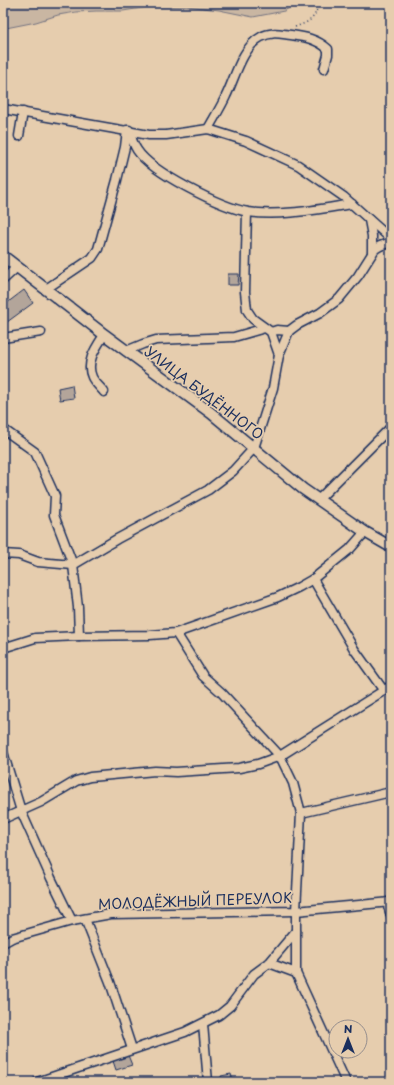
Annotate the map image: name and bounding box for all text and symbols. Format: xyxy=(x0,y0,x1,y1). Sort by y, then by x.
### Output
street label: УЛИЦА БУДЁННОГО xyxy=(140,341,268,444)
street label: МОЛОДЁЖНЫЙ ПЕРЕУЛОК xyxy=(98,887,292,914)
north arrow xyxy=(328,1019,368,1059)
text: N xyxy=(344,1020,353,1037)

